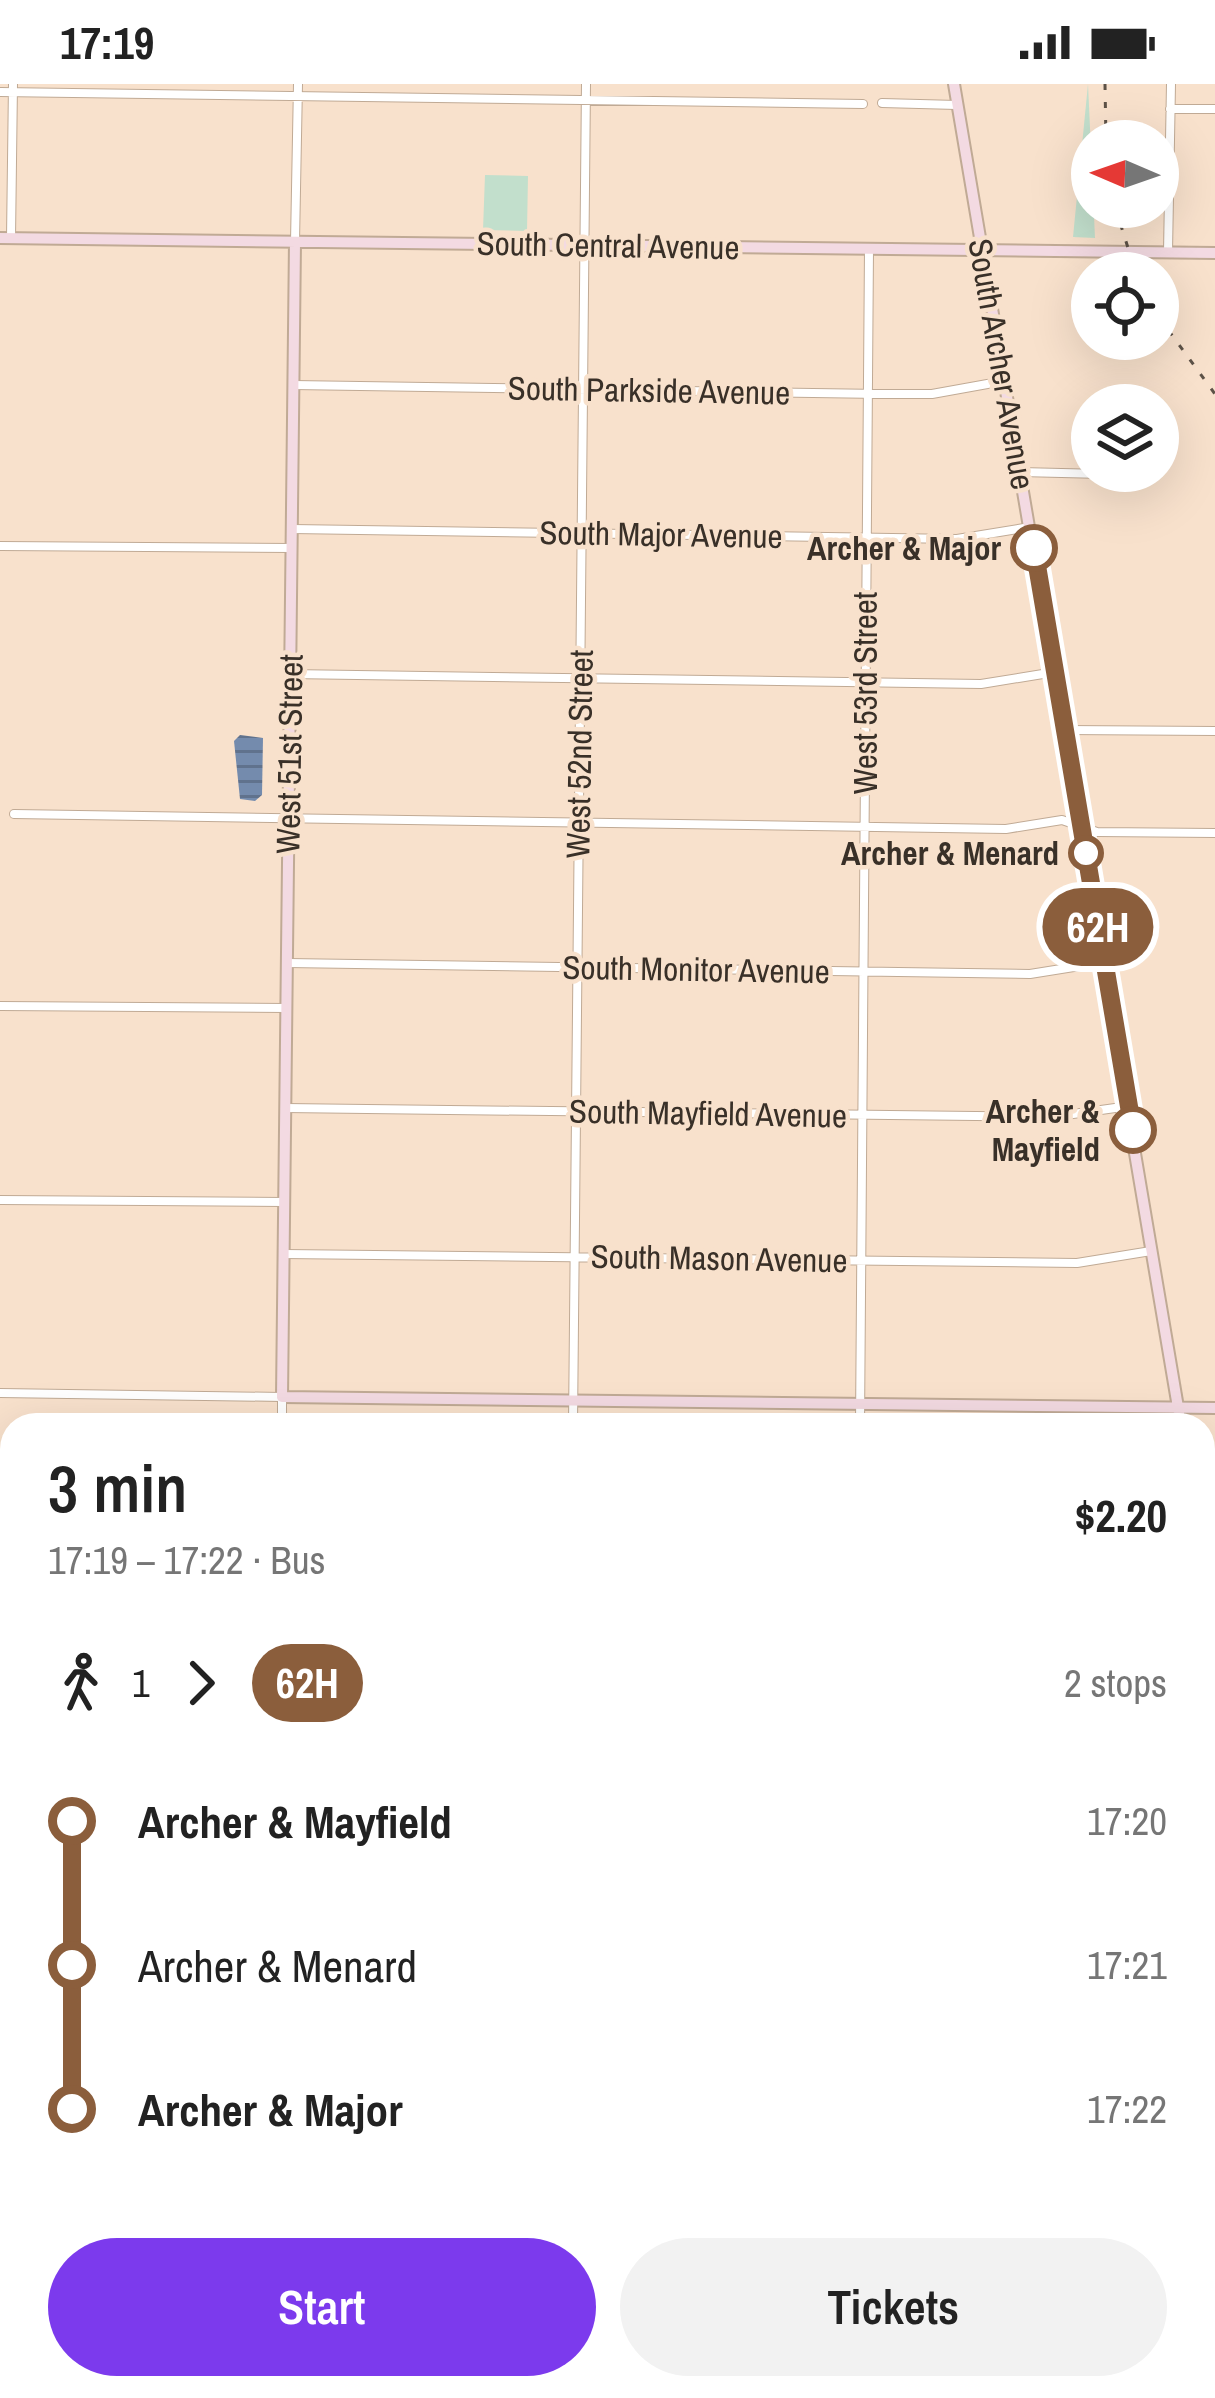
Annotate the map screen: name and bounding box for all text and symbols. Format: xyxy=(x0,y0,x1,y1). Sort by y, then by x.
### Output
text: 17:19 xyxy=(60,12,154,73)
north arrow xyxy=(1071,120,1179,228)
map controls xyxy=(1071,120,1179,492)
street label: South Central Avenue xyxy=(476,221,740,269)
street label: South Archer Avenue xyxy=(958,235,1046,493)
button: locate xyxy=(1071,252,1179,360)
street label: South Parkside Avenue xyxy=(507,366,791,414)
button: layers xyxy=(1071,384,1179,492)
street label: South Major Avenue xyxy=(539,510,783,558)
place label: Archer & Major xyxy=(807,526,1001,570)
marker: Archer & Major xyxy=(1012,526,1056,570)
street label: West 53rd Street xyxy=(843,592,887,794)
street label: West 52nd Street xyxy=(555,649,603,859)
street label: West 51st Street xyxy=(265,654,313,854)
place label: Archer & Menard xyxy=(841,831,1059,875)
marker: Archer & Menard xyxy=(1070,837,1102,869)
line badge: 62H xyxy=(1029,888,1167,966)
text: 62H xyxy=(1066,899,1130,955)
street label: South Monitor Avenue xyxy=(562,945,830,993)
street label: South Mayfield Avenue xyxy=(569,1089,847,1137)
place label: Archer & Mayfield xyxy=(986,1089,1100,1171)
marker: Archer & Mayfield xyxy=(1111,1108,1155,1152)
street label: South Mason Avenue xyxy=(590,1234,848,1282)
text: 3 min xyxy=(48,1444,187,1533)
text: $2.20 xyxy=(1075,1485,1167,1546)
text: 17:19 – 17:22 · Bus xyxy=(48,1534,325,1586)
icon: walk xyxy=(48,1650,114,1716)
icon: forward xyxy=(168,1650,234,1716)
text: 62H xyxy=(276,1655,339,1711)
text: 1 xyxy=(132,1657,150,1709)
text: 2 stops xyxy=(1064,1657,1167,1709)
text: Archer & Mayfield xyxy=(138,1791,452,1852)
text: 17:20 xyxy=(1087,1795,1167,1847)
text: Archer & Menard xyxy=(138,1935,417,1996)
text: 17:21 xyxy=(1087,1939,1167,1991)
text: Archer & Major xyxy=(138,2079,403,2140)
text: 17:22 xyxy=(1087,2083,1167,2135)
button: Start xyxy=(48,2238,596,2376)
button: Tickets xyxy=(620,2238,1167,2376)

